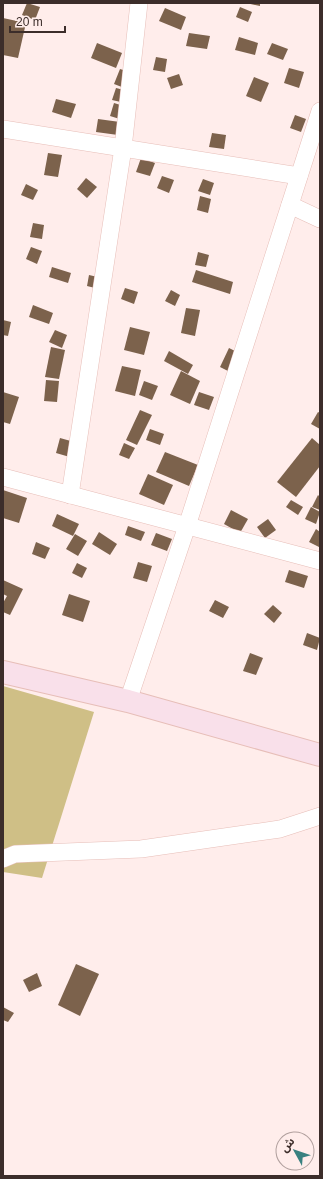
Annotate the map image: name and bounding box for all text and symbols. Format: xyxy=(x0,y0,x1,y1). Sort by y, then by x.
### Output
scale bar xyxy=(10,8,65,34)
text: 20 m xyxy=(16,15,43,29)
north arrow xyxy=(275,1131,315,1171)
text: ش xyxy=(278,1135,298,1155)

